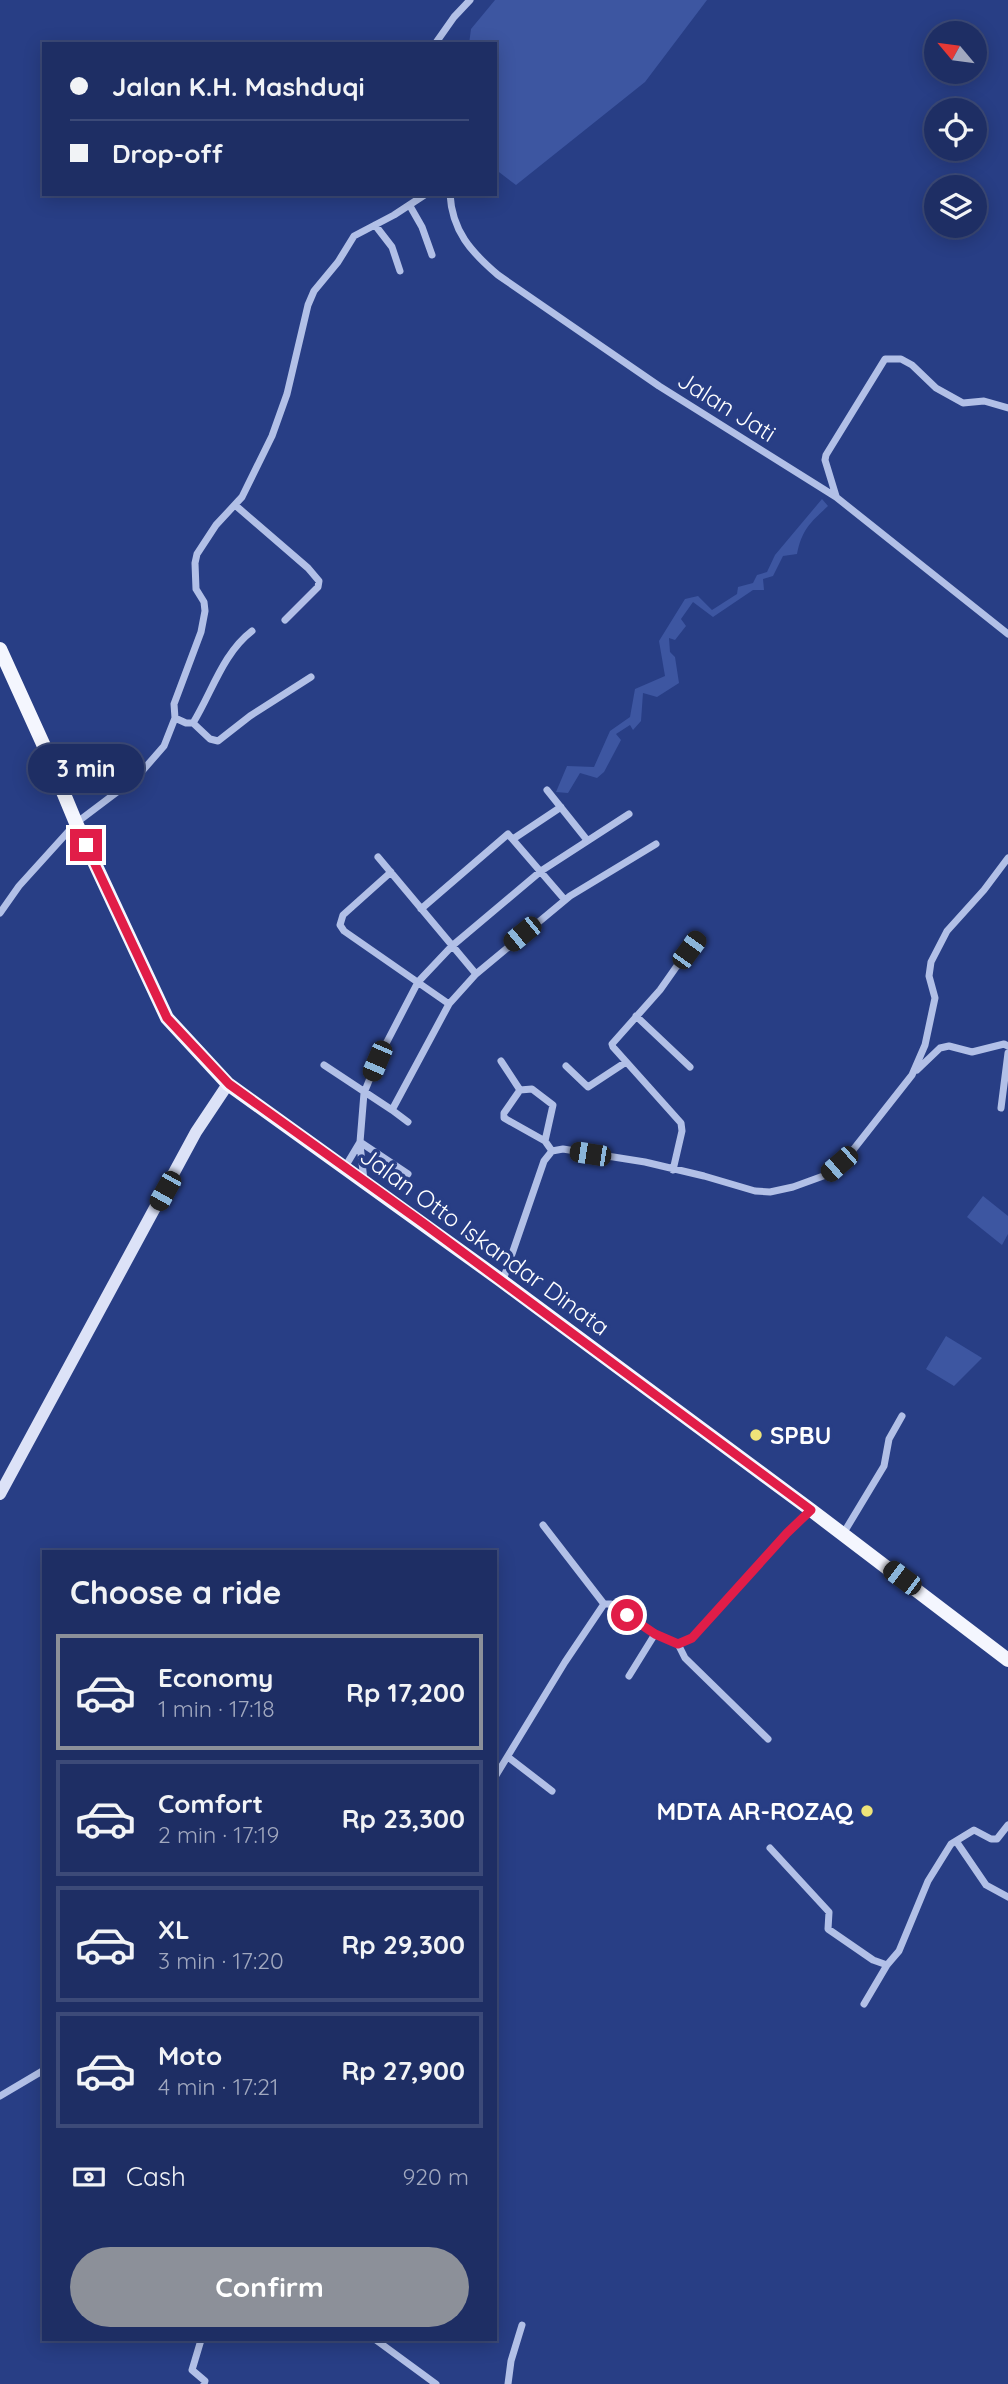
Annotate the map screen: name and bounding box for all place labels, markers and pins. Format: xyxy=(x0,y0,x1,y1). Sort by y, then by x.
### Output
place label: SPBU xyxy=(770,1420,831,1450)
marker: SPBU xyxy=(748,1427,764,1443)
place label: MDTA AR-ROZAQ xyxy=(656,1796,854,1826)
marker: MDTA AR-ROZAQ xyxy=(859,1803,875,1819)

